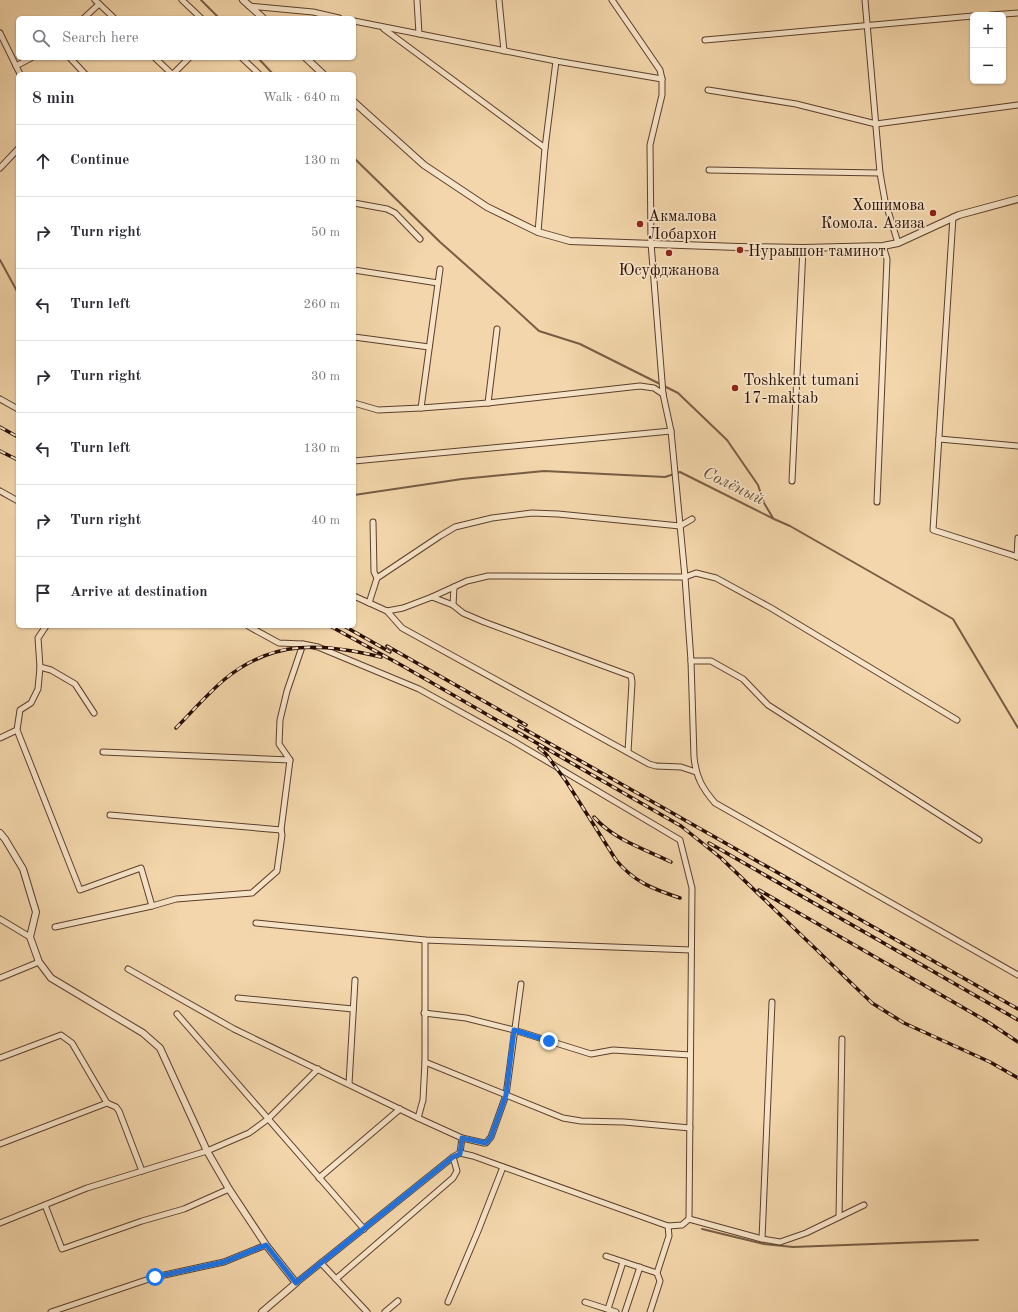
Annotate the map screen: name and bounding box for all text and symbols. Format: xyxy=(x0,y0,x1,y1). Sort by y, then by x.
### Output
map controls xyxy=(970,12,1006,84)
button: + xyxy=(970,12,1006,48)
search box xyxy=(16,16,356,60)
icon: search xyxy=(30,27,52,49)
text: Search here xyxy=(62,31,139,46)
button: − xyxy=(970,48,1006,84)
text: 8 min xyxy=(32,90,75,107)
text: Walk · 640 m xyxy=(263,91,340,104)
icon: ahead xyxy=(32,150,54,172)
text: Continue xyxy=(70,153,129,168)
text: 130 m xyxy=(303,154,340,167)
place label: Хошимова Комола. Азиза xyxy=(821,198,925,232)
marker: Хошимова Комола. Азиза xyxy=(928,208,938,218)
place label: Акмалова Лобархон xyxy=(648,209,717,243)
marker: Акмалова Лобархон xyxy=(635,219,645,229)
icon: right xyxy=(32,222,54,244)
text: Turn right xyxy=(70,225,141,240)
text: 50 m xyxy=(311,226,340,239)
place label: Нураышон таминот xyxy=(748,244,886,260)
marker: Нураышон таминот xyxy=(735,245,745,255)
marker: Юсуфджанова xyxy=(664,248,674,258)
place label: Юсуфджанова xyxy=(618,263,720,279)
icon: left xyxy=(32,294,54,316)
text: Turn left xyxy=(70,297,130,312)
text: 260 m xyxy=(303,298,340,311)
icon: right xyxy=(32,366,54,388)
text: Turn right xyxy=(70,369,141,384)
text: 30 m xyxy=(311,370,340,383)
place label: Toshkent tumani 17-maktab xyxy=(743,373,859,407)
marker: Toshkent tumani 17-maktab xyxy=(730,383,740,393)
icon: left xyxy=(32,438,54,460)
text: Turn left xyxy=(70,441,130,456)
text: 130 m xyxy=(303,442,340,455)
water label: Солёный xyxy=(700,464,767,509)
icon: right xyxy=(32,510,54,532)
text: Turn right xyxy=(70,513,141,528)
text: 40 m xyxy=(311,514,340,527)
icon: arrive xyxy=(32,582,54,604)
text: Arrive at destination xyxy=(70,585,208,600)
route end xyxy=(540,1032,558,1050)
route start xyxy=(146,1268,164,1286)

